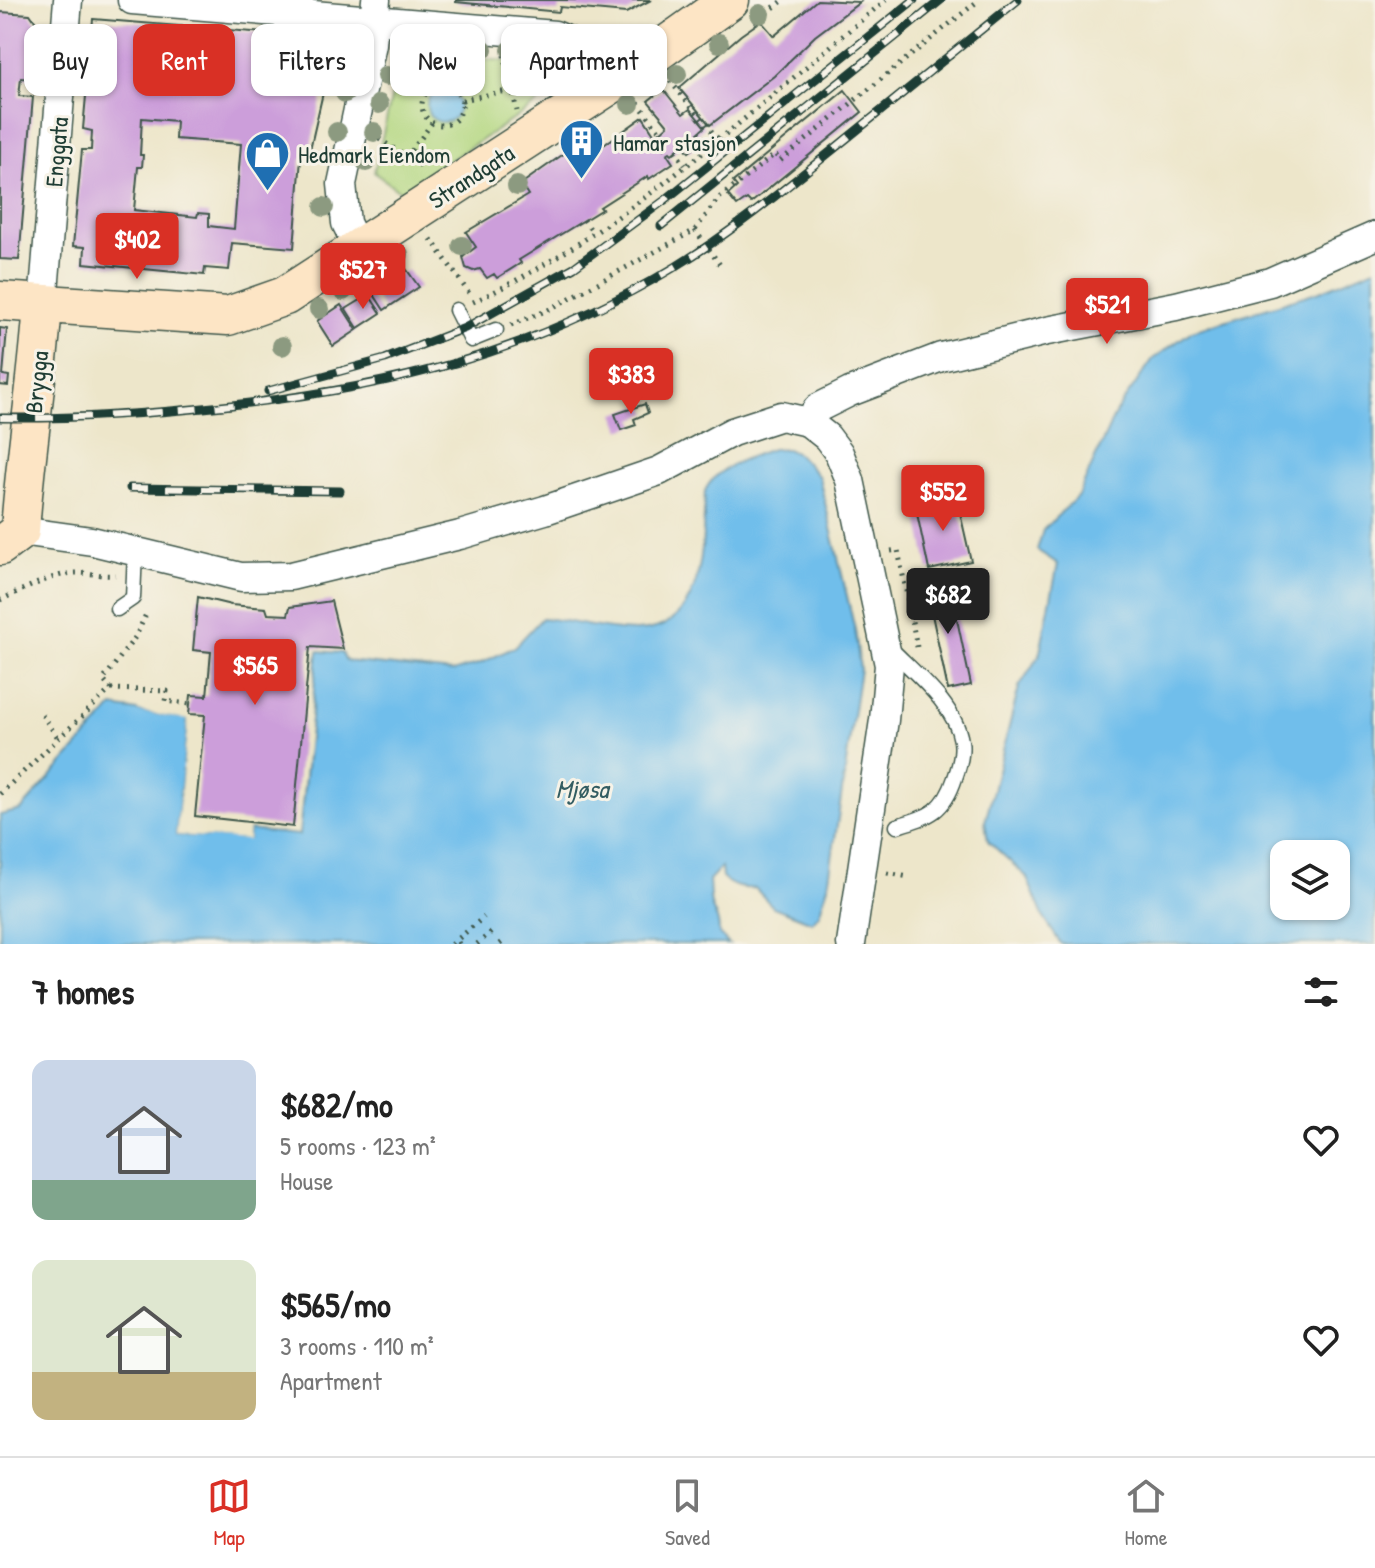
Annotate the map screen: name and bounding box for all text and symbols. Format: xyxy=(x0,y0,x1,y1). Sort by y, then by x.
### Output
chip: Buy xyxy=(24,24,117,96)
chip: Rent xyxy=(133,24,235,96)
chip: Filters xyxy=(251,24,374,96)
chip: New xyxy=(390,24,485,96)
chip: Apartment xyxy=(501,24,667,96)
street label: Enggata xyxy=(37,116,75,188)
building icon: Hamar stasjon xyxy=(558,118,606,181)
place label: Hamar stasjon xyxy=(613,126,736,158)
shop icon: Hedmark Eiendom xyxy=(243,130,291,193)
street label: Strandgata xyxy=(422,136,520,216)
place label: Hedmark Eiendom xyxy=(298,138,450,170)
pin: $402 xyxy=(90,213,184,281)
text: $402 xyxy=(114,221,160,256)
pin: $527 xyxy=(316,243,410,311)
text: $527 xyxy=(338,251,388,286)
pin: $521 xyxy=(1060,278,1154,346)
text: $521 xyxy=(1084,286,1130,321)
pin: $383 xyxy=(584,348,678,416)
street label: Brygga xyxy=(17,349,55,415)
text: $383 xyxy=(607,356,655,391)
pin: $552 xyxy=(896,465,990,533)
text: $552 xyxy=(919,473,967,508)
pin: $682 xyxy=(901,568,995,636)
text: $682 xyxy=(925,576,971,611)
pin: $565 xyxy=(208,639,302,707)
text: $565 xyxy=(232,647,278,682)
water label: Mjøsa xyxy=(556,771,611,806)
map controls xyxy=(1270,840,1350,920)
button: layers xyxy=(1270,840,1350,920)
text: 7 homes xyxy=(32,969,134,1015)
icon: filters xyxy=(1299,970,1343,1014)
text: $682/mo xyxy=(280,1082,393,1128)
icon: home xyxy=(96,1092,192,1188)
icon: heart xyxy=(1299,1118,1343,1162)
text: 5 rooms · 123 m² xyxy=(280,1128,436,1163)
text: House xyxy=(280,1163,333,1198)
text: $565/mo xyxy=(280,1282,391,1328)
icon: home xyxy=(96,1292,192,1388)
icon: heart xyxy=(1299,1318,1343,1362)
text: 3 rooms · 110 m² xyxy=(280,1328,434,1363)
text: Apartment xyxy=(280,1363,382,1398)
tab: Map xyxy=(207,1474,251,1552)
tab: Saved xyxy=(665,1474,710,1552)
tab: Home xyxy=(1124,1474,1168,1552)

